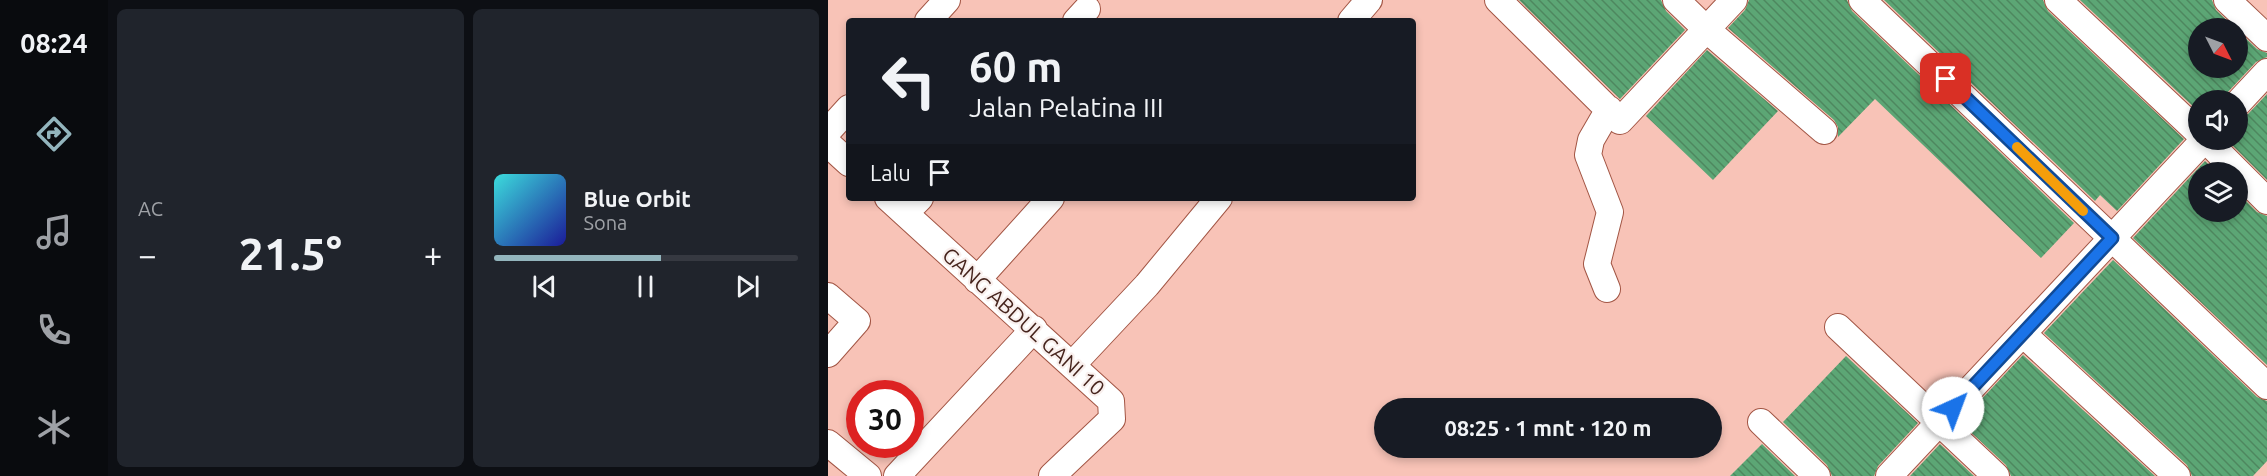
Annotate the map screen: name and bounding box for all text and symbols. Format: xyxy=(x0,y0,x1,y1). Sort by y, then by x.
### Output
north arrow xyxy=(2188,18,2248,78)
map controls xyxy=(2188,18,2248,222)
text: 08:24 xyxy=(20,28,88,58)
icon: left xyxy=(870,42,948,120)
text: 60 m xyxy=(969,43,1063,90)
pin xyxy=(1920,53,1971,104)
icon: arrive xyxy=(1929,62,1962,95)
button: sound xyxy=(2188,90,2248,150)
text: Jalan Pelatina III xyxy=(969,92,1164,122)
icon: directions xyxy=(33,113,75,155)
icon: arrive xyxy=(923,156,956,189)
text: Lalu xyxy=(870,160,911,185)
button: layers xyxy=(2188,162,2248,222)
text: Blue Orbit xyxy=(584,186,691,211)
text: AC xyxy=(138,197,163,220)
icon: music xyxy=(33,211,75,253)
text: Sona xyxy=(584,211,627,234)
text: 21.5° xyxy=(239,228,342,279)
text: − xyxy=(138,236,157,273)
text: + xyxy=(424,236,442,273)
street label: GANG ABDUL GANI 10 xyxy=(938,242,1110,400)
icon: previous xyxy=(528,270,561,303)
icon: pause xyxy=(629,270,662,303)
icon: next xyxy=(731,270,764,303)
icon: phone xyxy=(33,309,75,351)
position arrow xyxy=(1921,376,1985,440)
speed limit sign: 30 xyxy=(846,380,924,458)
icon: climate xyxy=(33,406,75,448)
text: 08:25 · 1 mnt · 120 m xyxy=(1444,415,1652,440)

